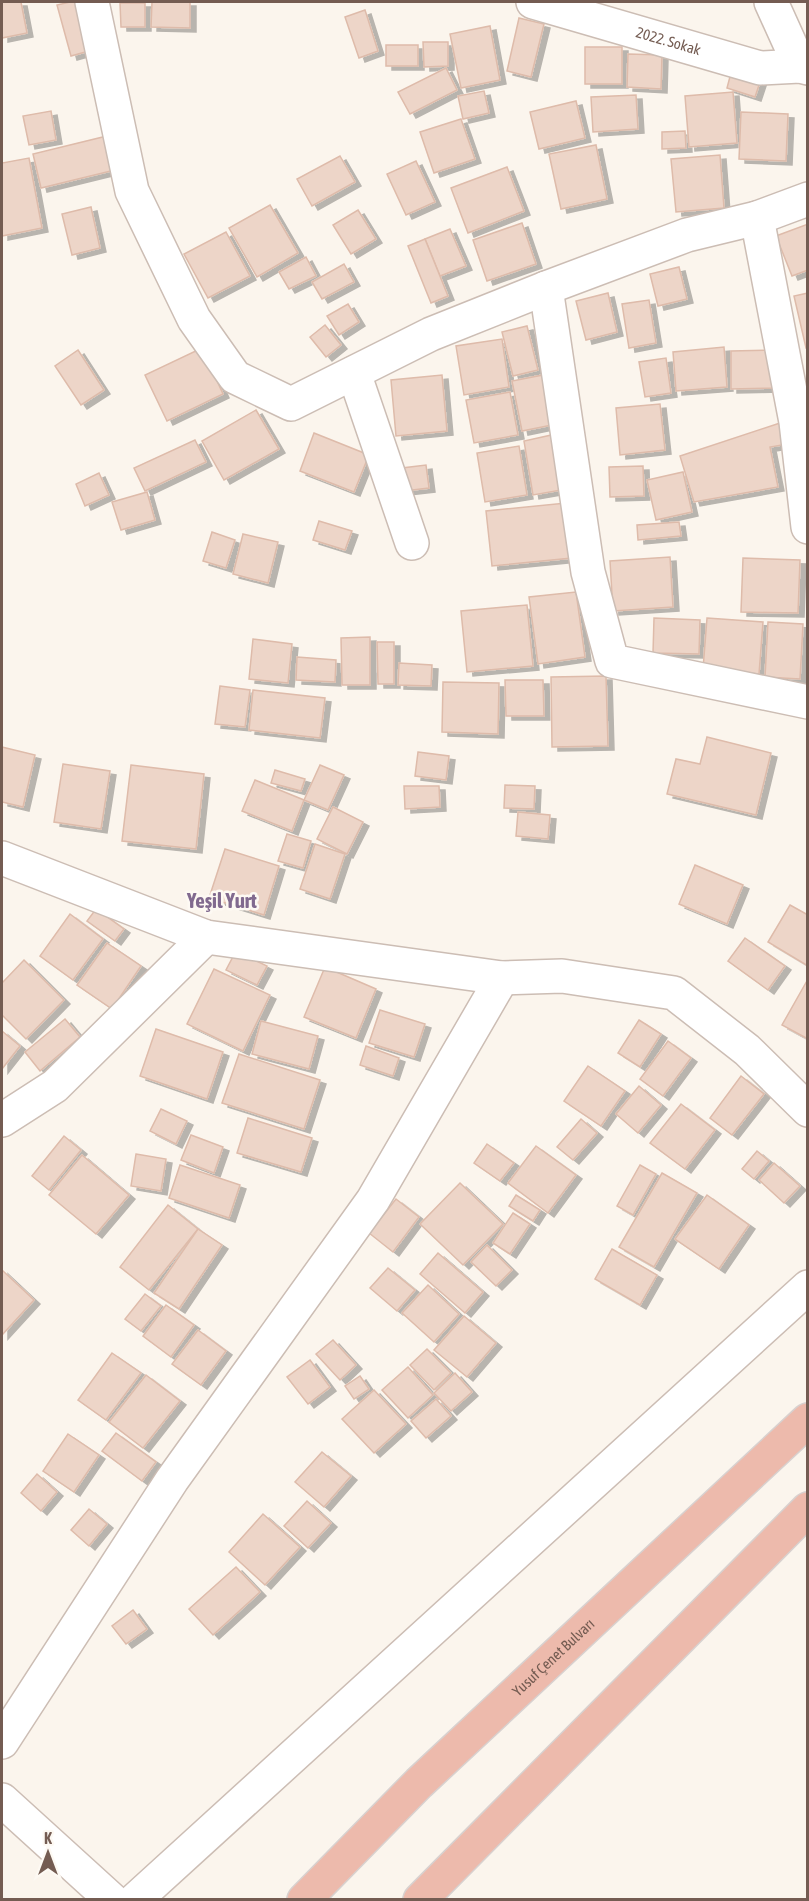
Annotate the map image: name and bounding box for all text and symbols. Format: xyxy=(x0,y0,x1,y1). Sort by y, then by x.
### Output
street label: 2022. Sokak xyxy=(634,23,703,58)
district label: Yeşil Yurt xyxy=(186,888,257,912)
street label: Yusuf Çenet Bulvarı xyxy=(509,1615,598,1699)
north arrow xyxy=(18,1823,78,1883)
text: K xyxy=(44,1829,52,1847)

